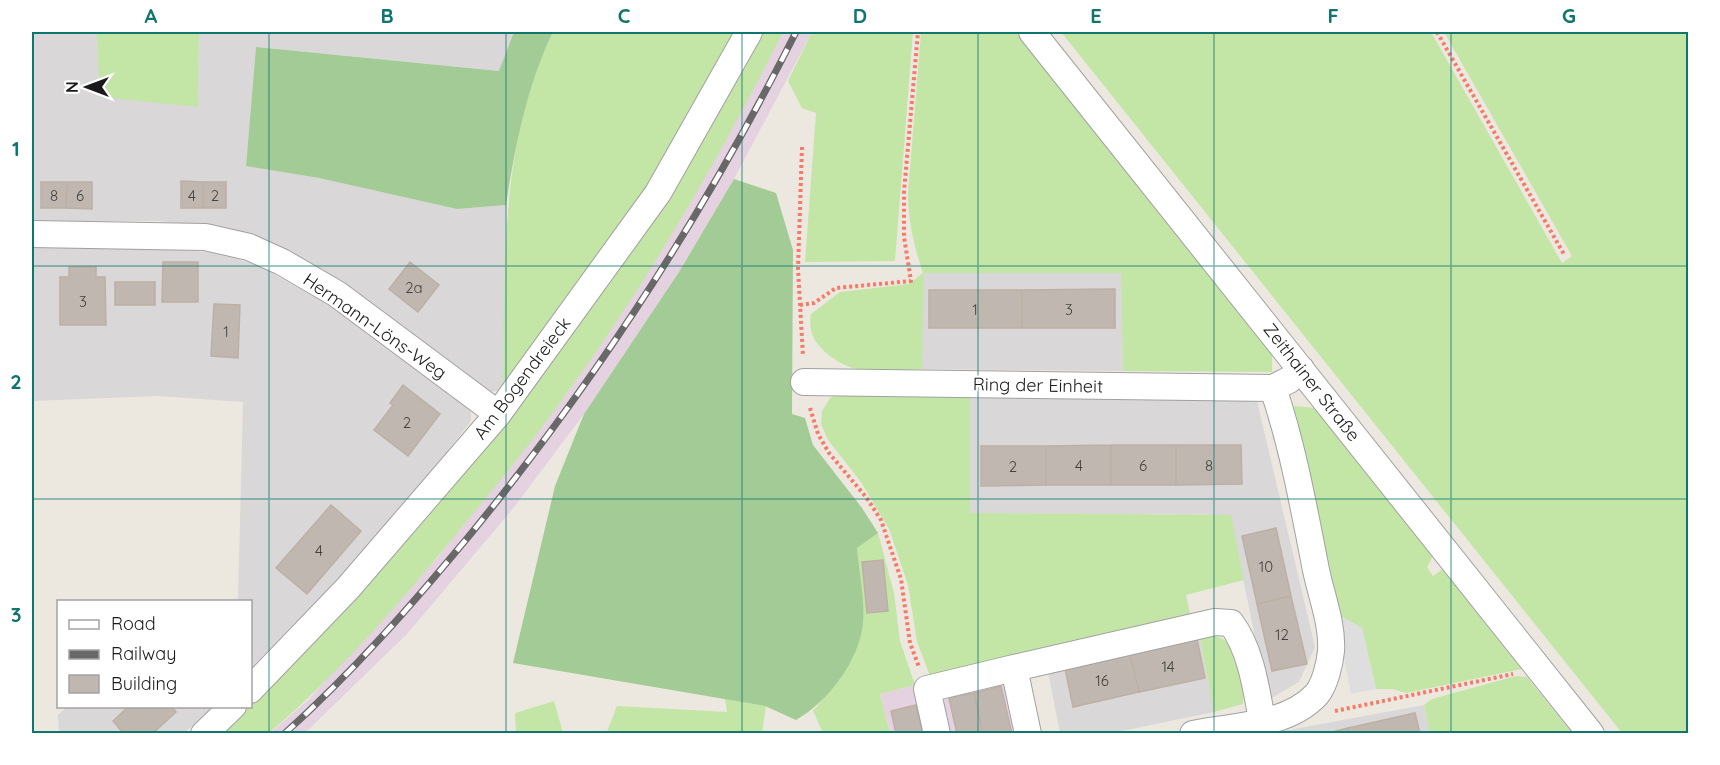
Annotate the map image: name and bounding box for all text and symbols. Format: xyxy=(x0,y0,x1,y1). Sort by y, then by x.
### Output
text: A xyxy=(145,3,158,28)
text: B xyxy=(380,3,394,28)
text: C xyxy=(618,3,631,28)
text: D xyxy=(853,3,867,28)
text: E xyxy=(1090,3,1102,28)
text: F xyxy=(1327,3,1339,28)
text: G xyxy=(1562,3,1576,28)
north arrow xyxy=(57,57,117,117)
text: N xyxy=(62,81,82,93)
text: 1 xyxy=(12,136,20,161)
house number: 8 xyxy=(50,186,58,205)
house number: 6 xyxy=(76,186,84,205)
house number: 4 xyxy=(188,186,196,205)
house number: 2 xyxy=(211,186,219,205)
street label: Hermann-Löns-Weg xyxy=(299,268,451,384)
house number: 2a xyxy=(405,278,423,297)
house number: 3 xyxy=(79,292,87,311)
house number: 1 xyxy=(972,300,978,319)
house number: 3 xyxy=(1065,300,1073,319)
street label: Am Bogendreieck xyxy=(468,312,576,444)
street label: Zeithainer Straße xyxy=(1259,318,1365,446)
house number: 1 xyxy=(223,322,229,341)
text: 2 xyxy=(10,369,22,394)
street label: Ring der Einheit xyxy=(973,372,1103,398)
house number: 2 xyxy=(403,413,411,432)
house number: 4 xyxy=(1075,456,1083,475)
house number: 6 xyxy=(1139,456,1147,475)
house number: 8 xyxy=(1205,456,1213,475)
house number: 2 xyxy=(1009,457,1017,476)
house number: 4 xyxy=(315,541,323,560)
house number: 10 xyxy=(1259,557,1273,576)
legend xyxy=(57,600,252,708)
text: 3 xyxy=(11,602,21,627)
text: Road xyxy=(111,612,156,635)
house number: 12 xyxy=(1275,625,1289,644)
text: Railway xyxy=(111,642,177,665)
house number: 14 xyxy=(1161,657,1175,676)
house number: 16 xyxy=(1095,671,1109,690)
text: Building xyxy=(111,672,177,695)

